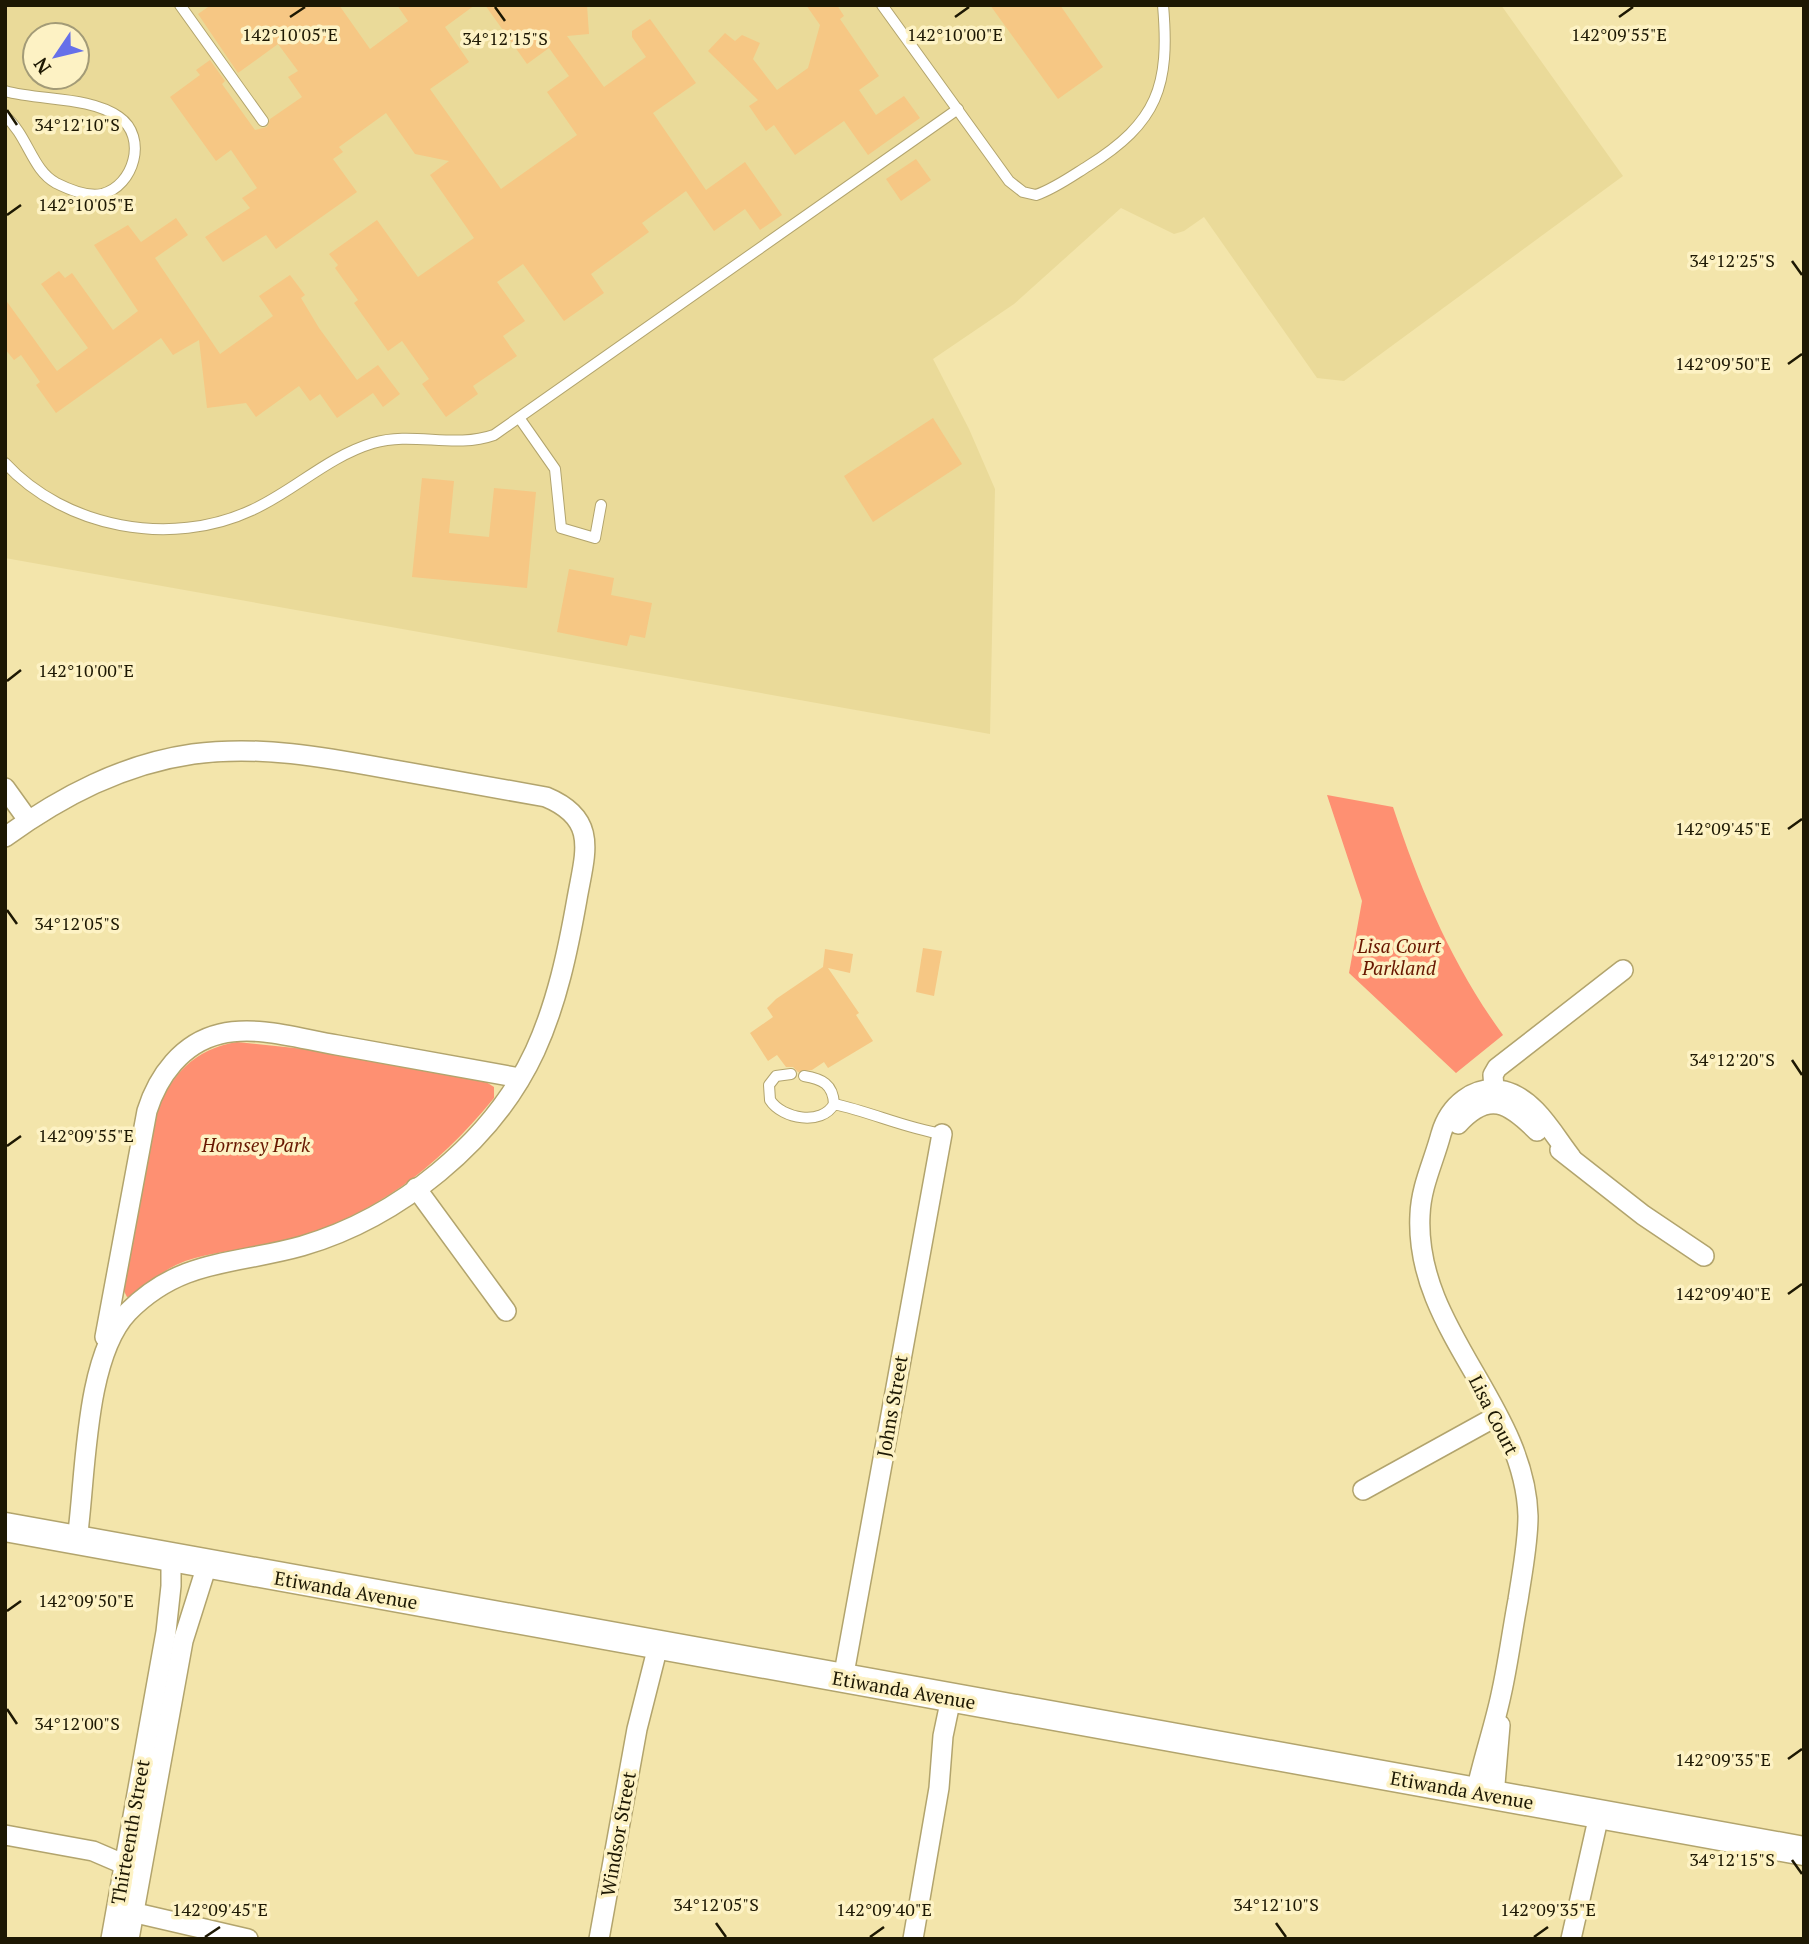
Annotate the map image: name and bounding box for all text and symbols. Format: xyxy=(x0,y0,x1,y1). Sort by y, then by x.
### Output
north arrow xyxy=(21,21,91,91)
text: 142°10'05"E xyxy=(242,22,338,46)
text: 142°10'00"E xyxy=(907,22,1003,46)
text: 142°09'55"E xyxy=(1571,22,1667,46)
text: 34°12'15"S xyxy=(462,26,548,50)
text: N xyxy=(27,52,56,79)
text: 34°12'10"S xyxy=(34,112,120,136)
text: 142°10'05"E xyxy=(38,192,134,216)
text: 34°12'25"S xyxy=(1689,248,1775,272)
text: 142°09'50"E xyxy=(1675,351,1771,375)
text: 142°10'00"E xyxy=(38,658,134,682)
text: 142°09'45"E xyxy=(1675,816,1771,840)
text: 34°12'05"S xyxy=(34,911,120,935)
park label: Lisa Court Parkland xyxy=(1356,933,1441,980)
text: 34°12'20"S xyxy=(1689,1047,1775,1071)
text: 142°09'55"E xyxy=(38,1123,134,1147)
park label: Hornsey Park xyxy=(201,1132,311,1157)
text: 142°09'40"E xyxy=(1675,1281,1771,1305)
street label: Johns Street xyxy=(870,1353,913,1459)
street label: Lisa Court xyxy=(1464,1371,1525,1459)
street label: Etiwanda Avenue xyxy=(272,1565,420,1614)
text: 142°09'50"E xyxy=(38,1588,134,1612)
street label: Etiwanda Avenue xyxy=(830,1665,978,1714)
text: 34°12'00"S xyxy=(34,1711,120,1735)
text: 142°09'35"E xyxy=(1675,1747,1771,1771)
street label: Thirteenth Street xyxy=(104,1757,155,1906)
street label: Etiwanda Avenue xyxy=(1388,1765,1536,1814)
street label: Windsor Street xyxy=(594,1769,641,1898)
text: 34°12'15"S xyxy=(1689,1847,1775,1871)
text: 34°12'05"S xyxy=(673,1892,759,1916)
text: 34°12'10"S xyxy=(1233,1892,1319,1916)
text: 142°09'45"E xyxy=(172,1897,268,1921)
text: 142°09'40"E xyxy=(836,1897,932,1921)
text: 142°09'35"E xyxy=(1500,1897,1596,1921)

